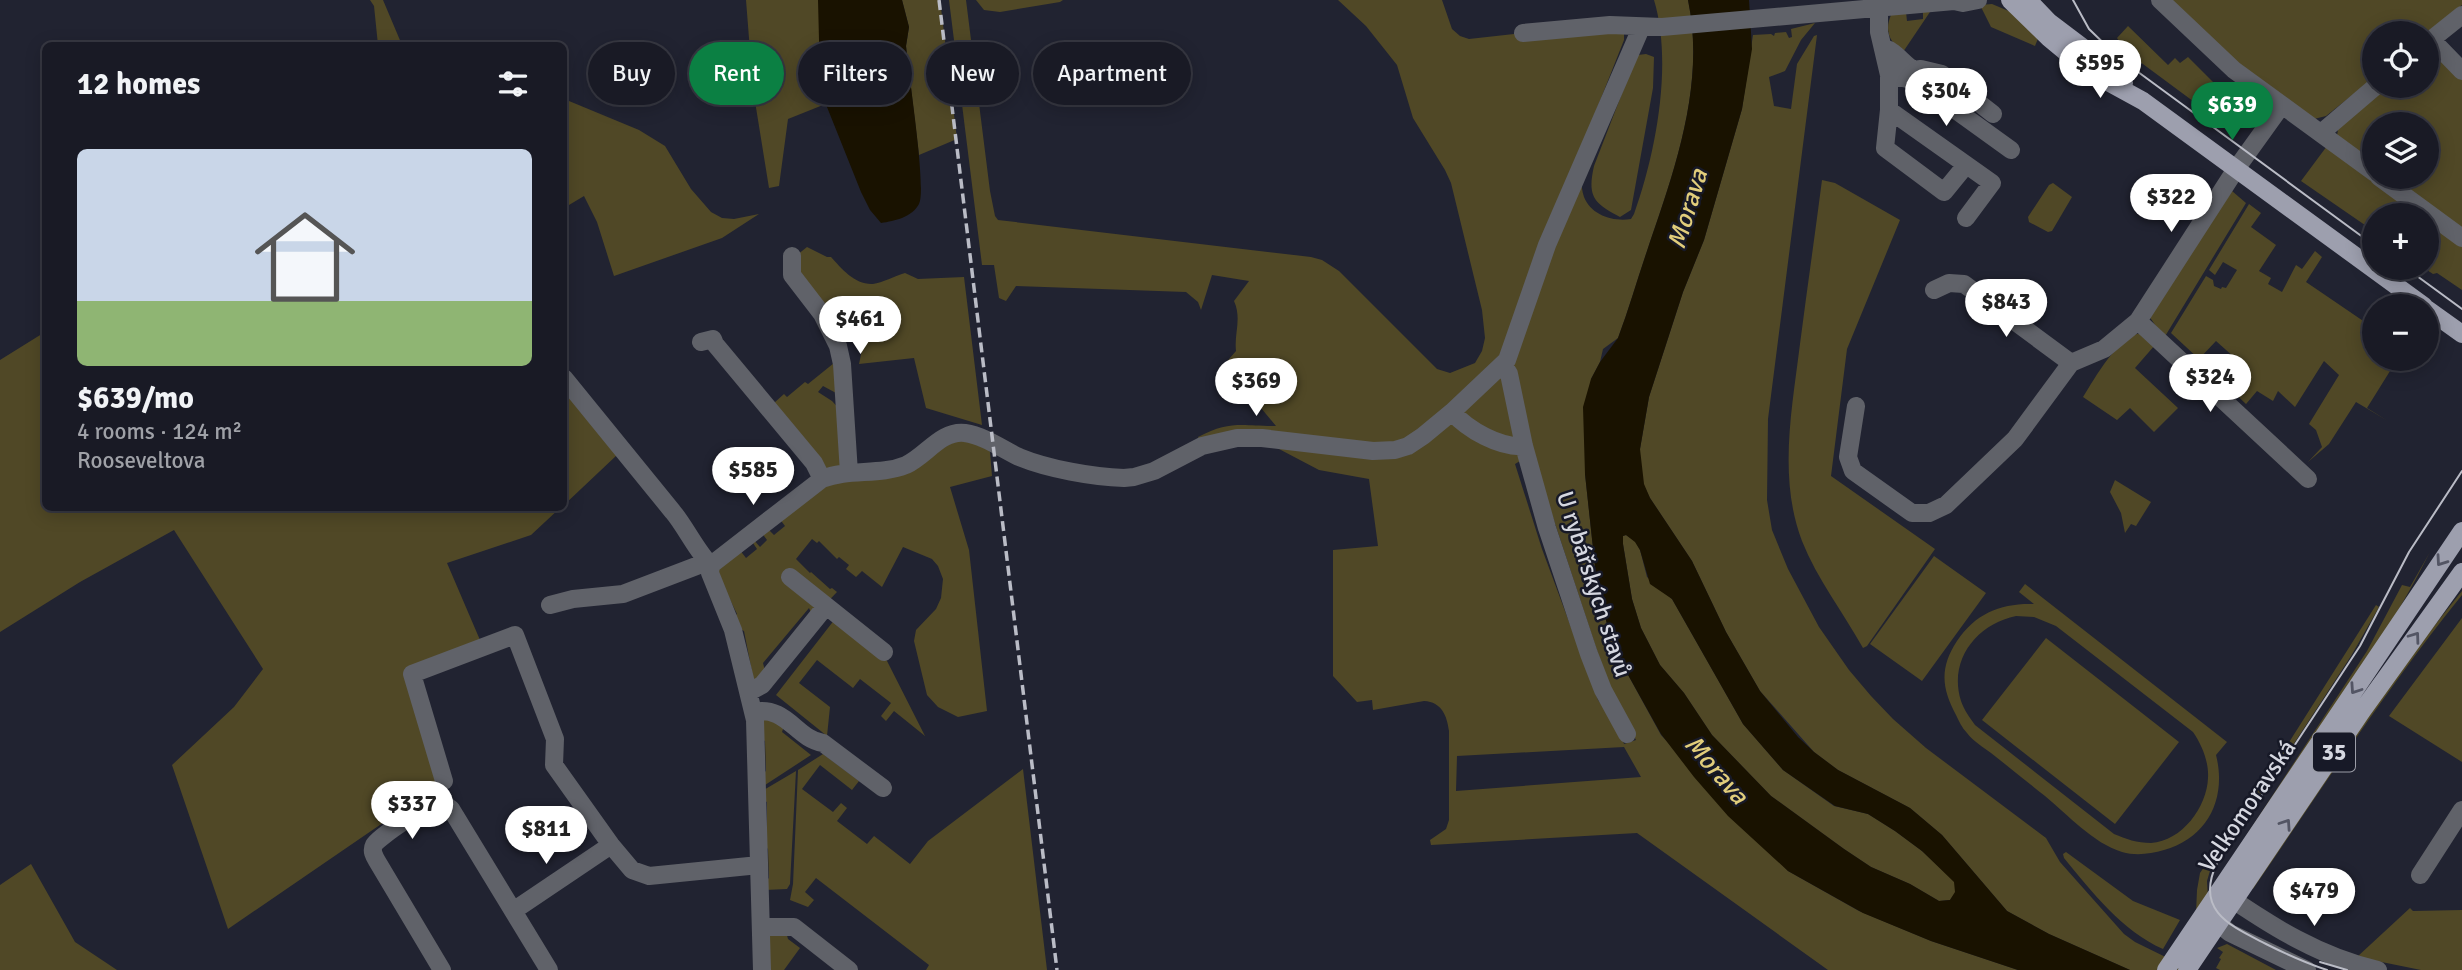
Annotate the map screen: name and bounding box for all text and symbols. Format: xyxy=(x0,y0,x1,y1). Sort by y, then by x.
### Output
map controls xyxy=(2362,21,2439,371)
button: locate xyxy=(2362,21,2439,98)
pin: $595 xyxy=(2059,41,2141,100)
chip: Buy xyxy=(588,42,675,105)
chip: Rent xyxy=(689,42,784,105)
chip: Filters xyxy=(798,42,912,105)
chip: New xyxy=(926,42,1019,105)
chip: Apartment xyxy=(1033,42,1191,105)
text: $595 xyxy=(2075,48,2125,77)
icon: filters xyxy=(494,65,532,103)
text: 12 homes xyxy=(77,66,200,103)
pin: $304 xyxy=(1905,68,1987,128)
text: $304 xyxy=(1921,76,1971,105)
pin: $639 xyxy=(2191,82,2273,142)
text: $639 xyxy=(2207,90,2257,119)
button: layers xyxy=(2362,112,2439,189)
water label: Morava xyxy=(1661,165,1715,253)
pin: $322 xyxy=(2130,174,2212,234)
text: $322 xyxy=(2146,182,2196,211)
icon: home xyxy=(242,194,368,320)
button: + xyxy=(2362,203,2439,280)
pin: $843 xyxy=(1965,280,2047,339)
text: $843 xyxy=(1981,287,2031,316)
button: − xyxy=(2362,294,2439,371)
pin: $461 xyxy=(819,296,901,356)
text: $461 xyxy=(835,304,885,333)
pin: $324 xyxy=(2169,354,2251,414)
pin: $369 xyxy=(1215,358,1297,418)
text: $324 xyxy=(2185,362,2235,391)
text: $369 xyxy=(1231,366,1281,395)
text: $639/mo xyxy=(77,380,194,417)
text: 4 rooms · 124 m² xyxy=(77,417,242,446)
text: Rooseveltova xyxy=(77,446,205,475)
pin: $585 xyxy=(712,448,794,507)
text: $585 xyxy=(728,455,778,484)
street label: U rybářských stavů xyxy=(1550,487,1638,681)
one-way arrow xyxy=(2437,553,2449,566)
one-way arrow xyxy=(2407,632,2420,645)
one-way arrow xyxy=(2351,681,2364,694)
water label: Morava xyxy=(1677,729,1755,812)
road number: 35 xyxy=(2313,732,2355,772)
street label: Velkomoravská xyxy=(2192,734,2302,878)
pin: $337 xyxy=(371,782,453,841)
text: $337 xyxy=(387,789,437,818)
pin: $811 xyxy=(505,806,587,866)
text: $811 xyxy=(521,814,571,843)
one-way arrow xyxy=(2278,818,2291,831)
pin: $479 xyxy=(2273,869,2355,928)
text: $479 xyxy=(2289,876,2339,905)

